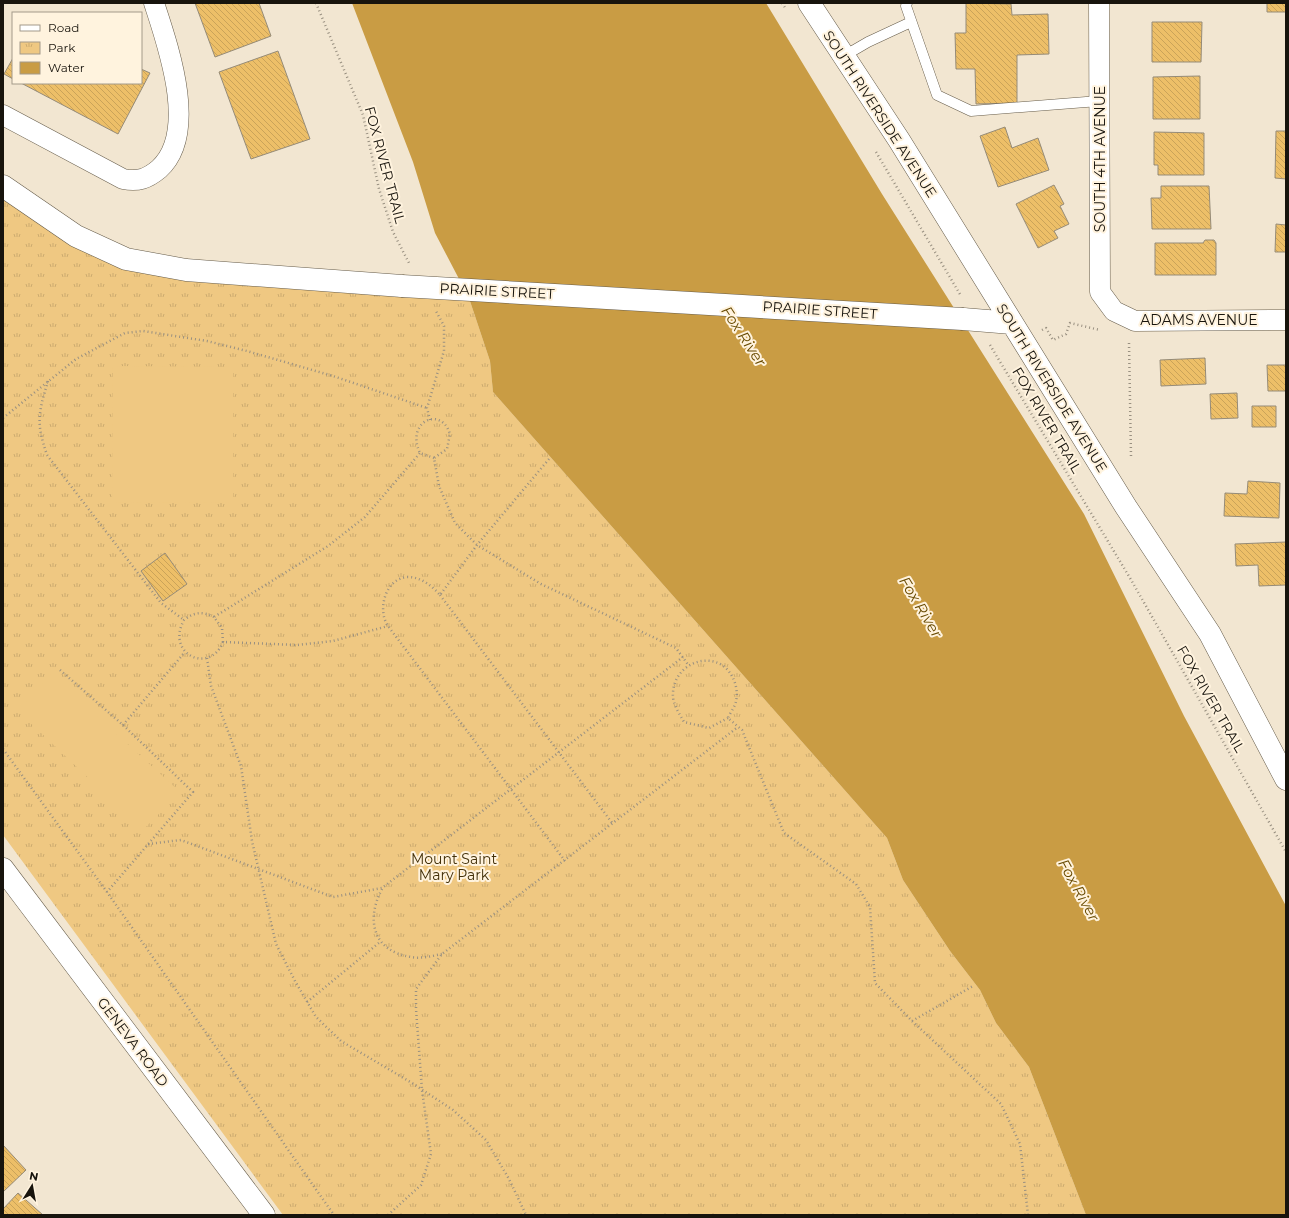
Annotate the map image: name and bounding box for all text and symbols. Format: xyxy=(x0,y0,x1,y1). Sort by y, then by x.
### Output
legend xyxy=(12,12,142,84)
text: Road xyxy=(48,20,79,35)
street label: SOUTH RIVERSIDE AVENUE xyxy=(819,27,941,201)
text: Park xyxy=(48,40,76,55)
text: Water xyxy=(48,60,85,75)
street label: SOUTH 4TH AVENUE xyxy=(1091,86,1109,232)
street label: FOX RIVER TRAIL xyxy=(361,104,409,226)
street label: PRAIRIE STREET xyxy=(439,279,555,303)
street label: PRAIRIE STREET xyxy=(762,297,878,323)
street label: SOUTH RIVERSIDE AVENUE xyxy=(993,300,1111,476)
water label: Fox River xyxy=(717,302,771,371)
street label: ADAMS AVENUE xyxy=(1140,311,1258,329)
street label: FOX RIVER TRAIL xyxy=(1008,364,1086,477)
water label: Fox River xyxy=(895,573,947,642)
street label: FOX RIVER TRAIL xyxy=(1173,642,1249,756)
park label: Mount Saint Mary Park xyxy=(411,850,497,884)
water label: Fox River xyxy=(1054,856,1104,925)
street label: GENEVA ROAD xyxy=(94,994,172,1090)
north arrow xyxy=(12,1166,52,1206)
text: N xyxy=(28,1168,40,1184)

